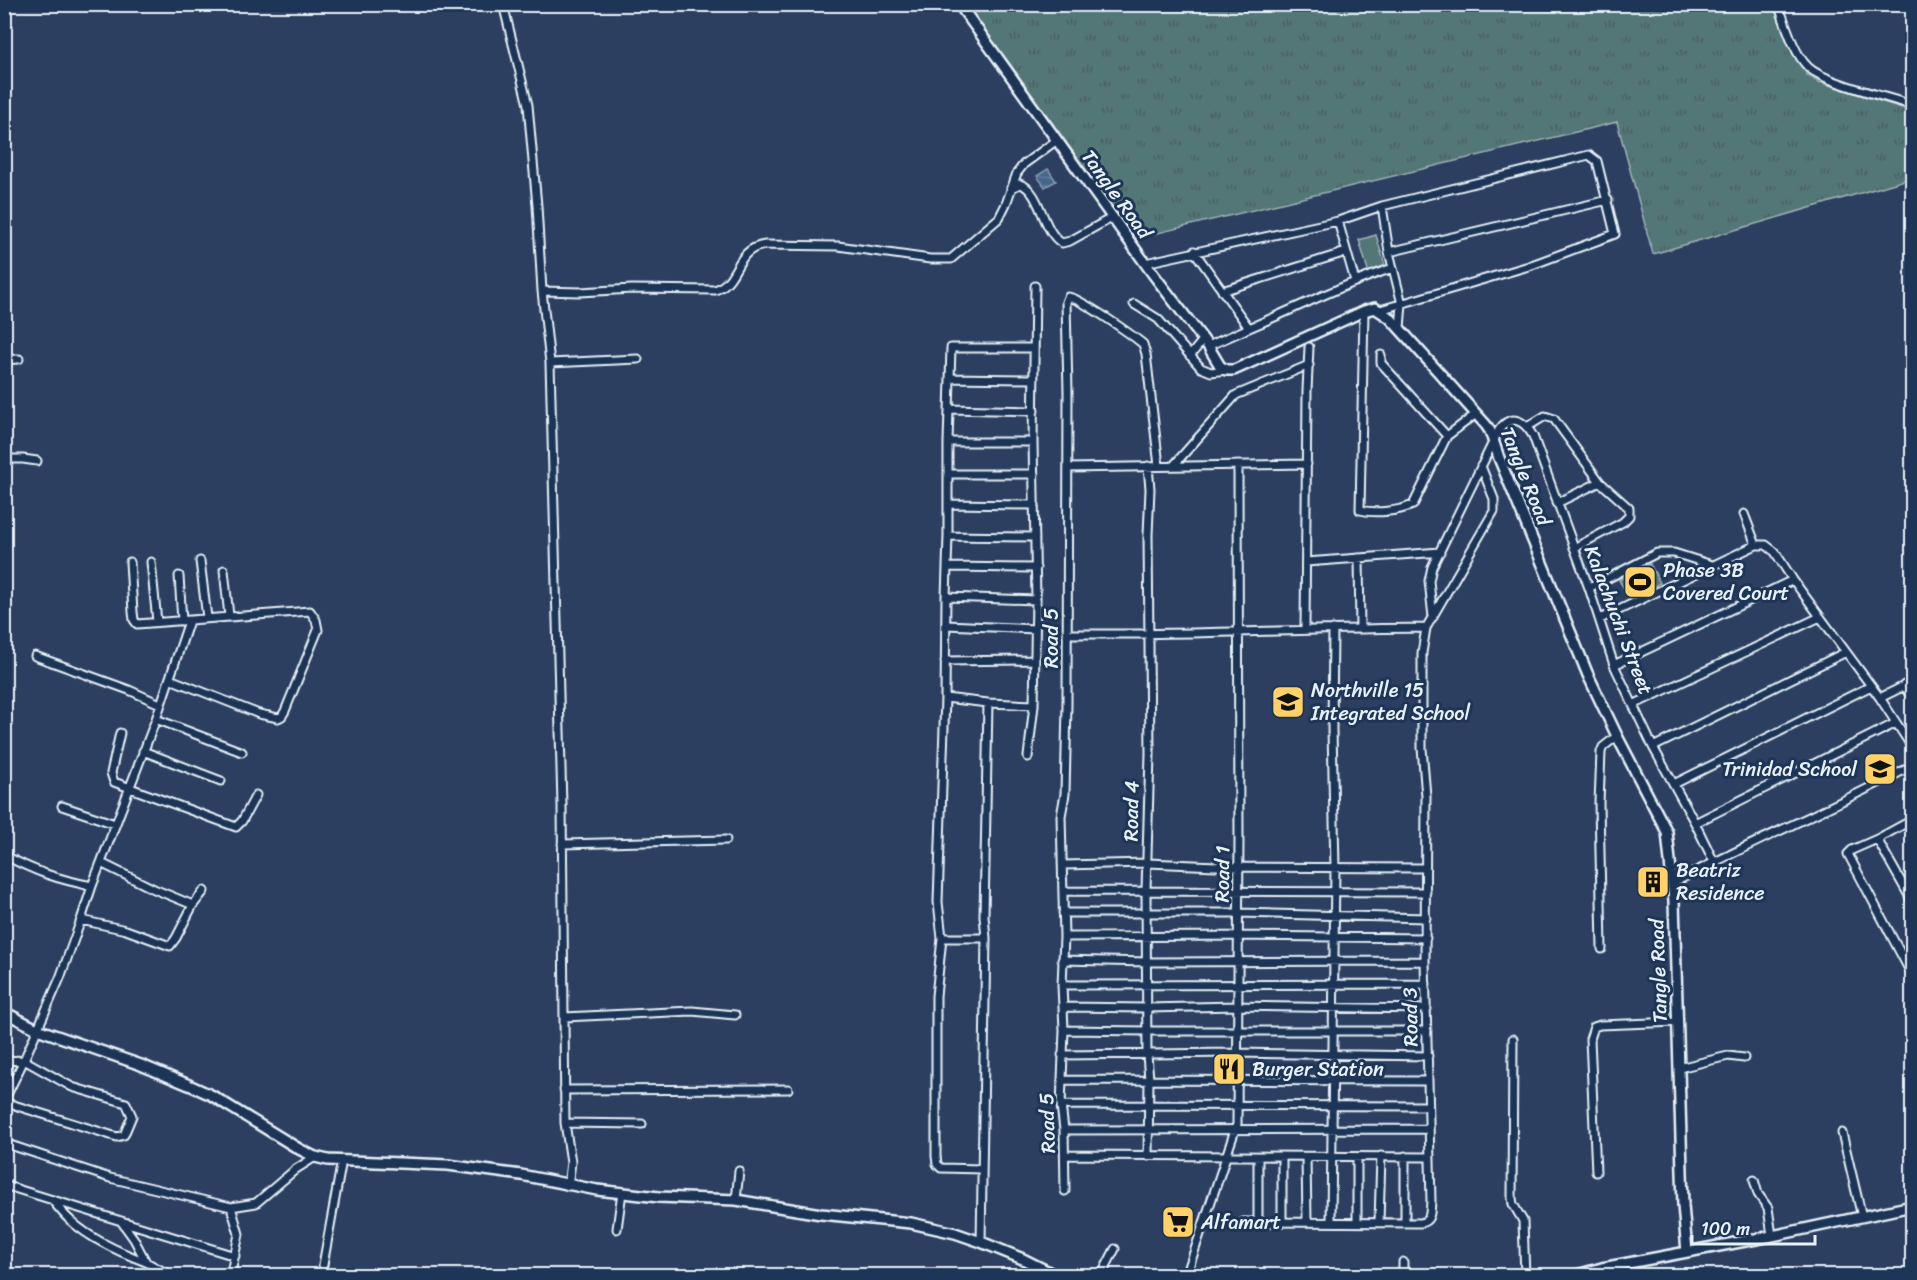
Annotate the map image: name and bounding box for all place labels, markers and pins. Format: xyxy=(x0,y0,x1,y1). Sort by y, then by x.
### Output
place label: Phase 3B Covered Court xyxy=(1663,553,1789,611)
sports icon: Phase 3B Covered Court xyxy=(1622,564,1658,600)
place label: Northville 15 Integrated School xyxy=(1310,673,1471,731)
school or university icon: Northville 15 Integrated School xyxy=(1270,684,1306,720)
school or university icon: Trinidad School xyxy=(1862,751,1898,787)
place label: Trinidad School xyxy=(1722,752,1858,787)
place label: Beatriz Residence xyxy=(1676,853,1764,911)
building icon: Beatriz Residence xyxy=(1635,864,1671,900)
restaurant icon: Burger Station xyxy=(1211,1051,1247,1087)
place label: Burger Station xyxy=(1252,1052,1384,1087)
supermarket icon: Alfamart xyxy=(1160,1204,1196,1240)
place label: Alfamart xyxy=(1200,1205,1281,1240)

